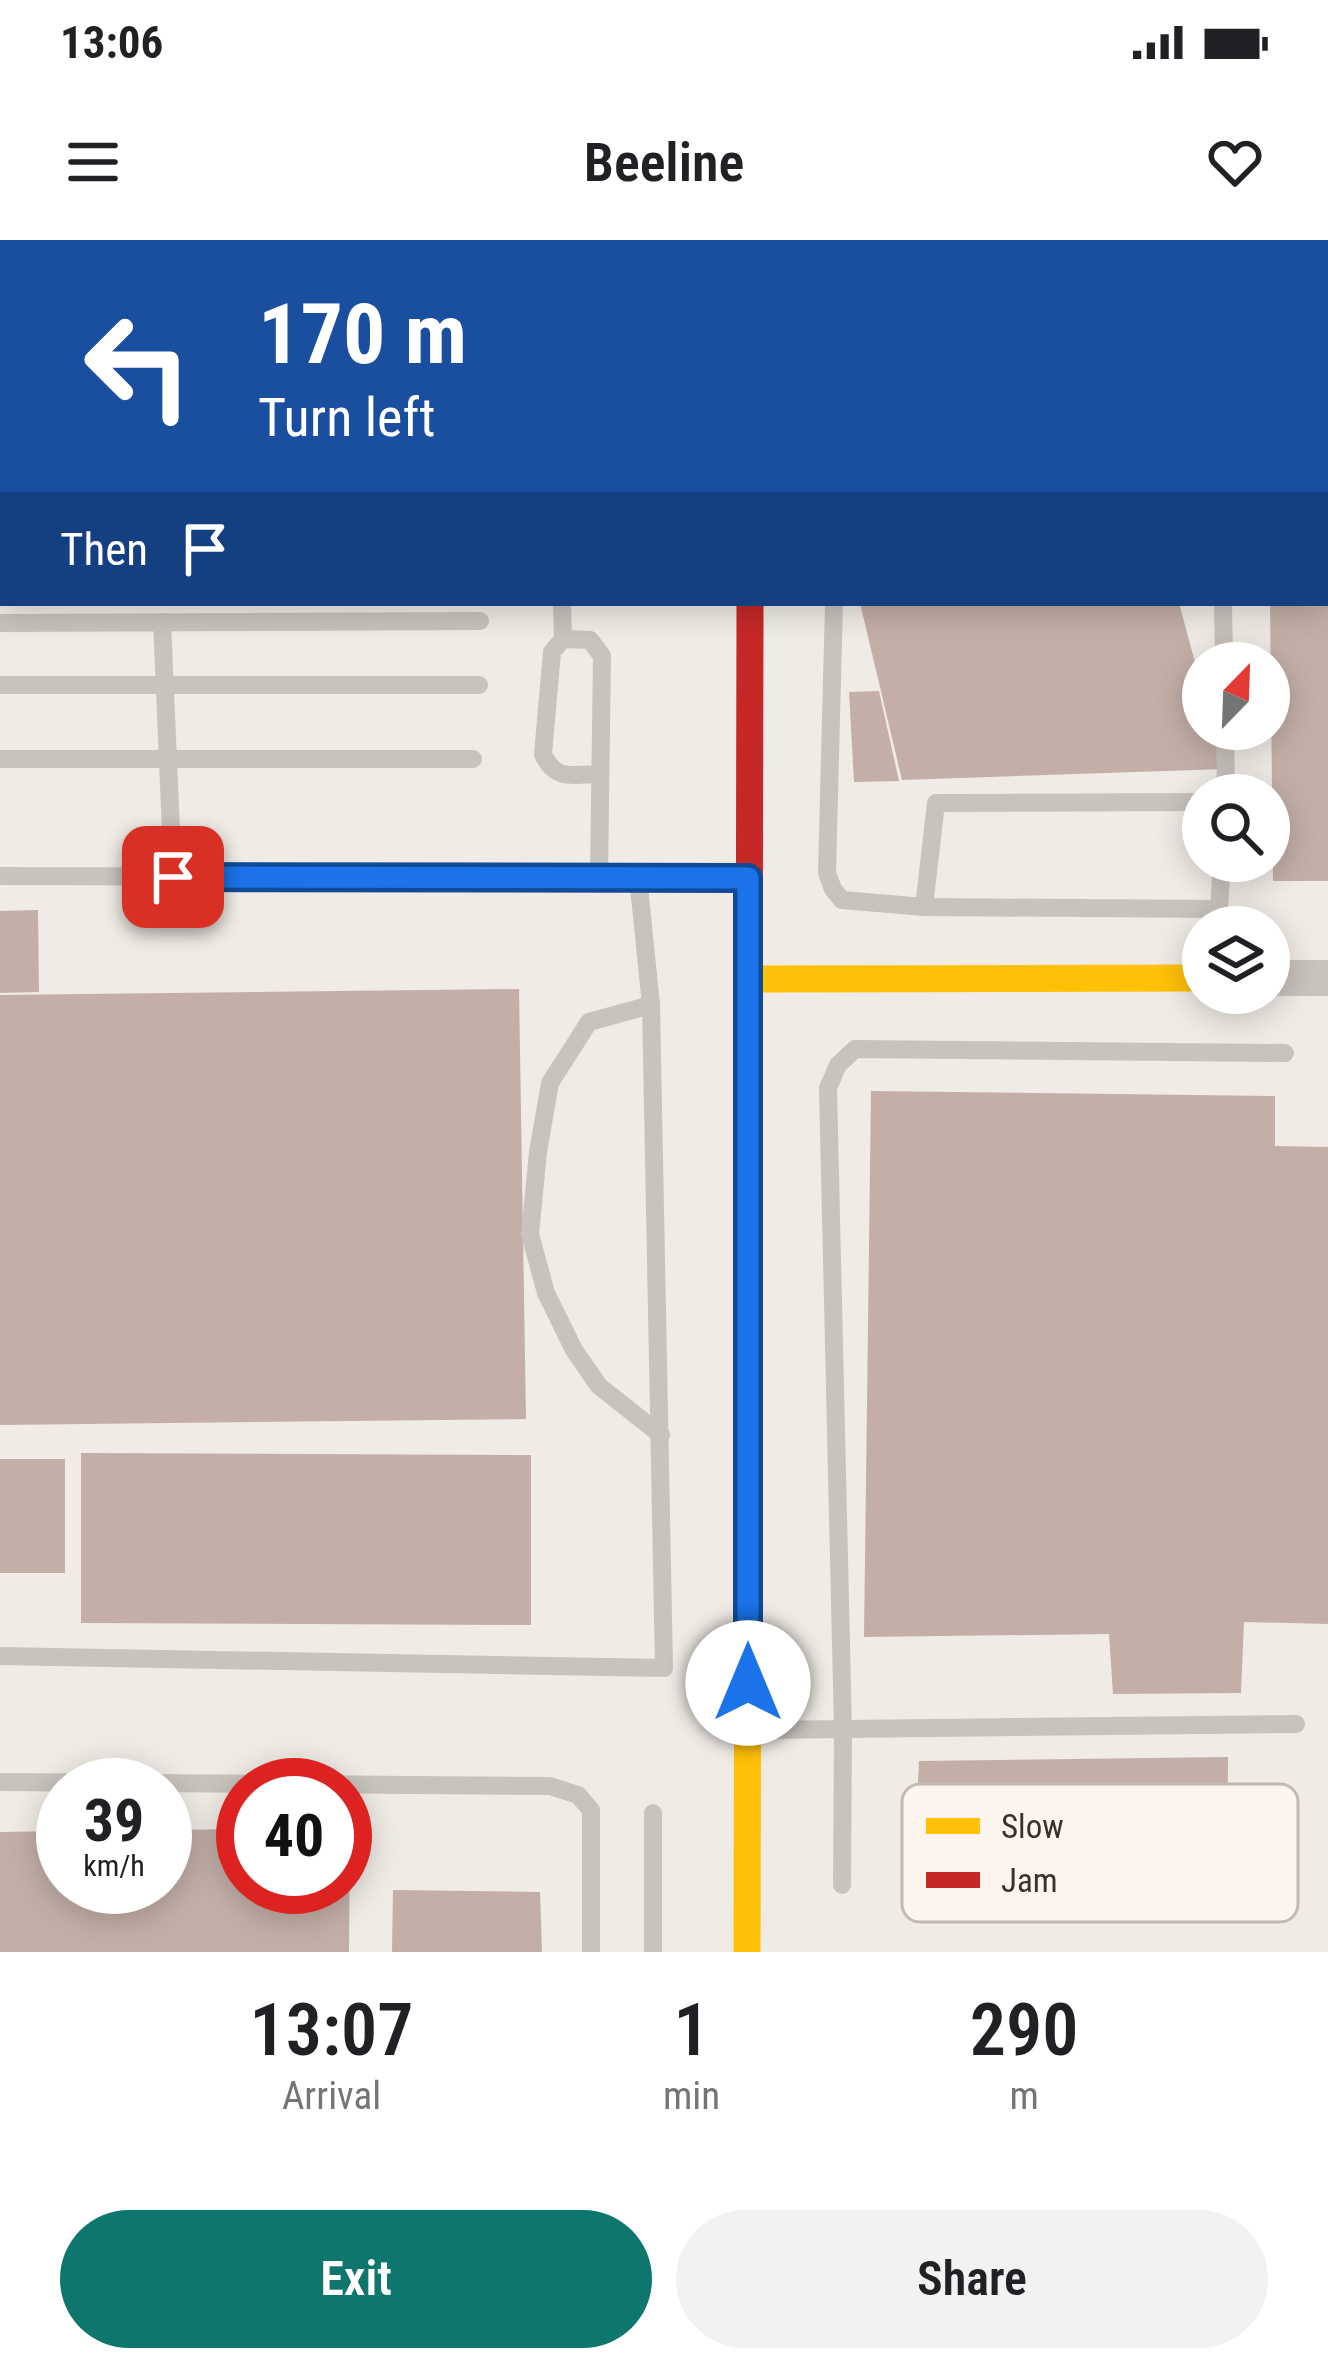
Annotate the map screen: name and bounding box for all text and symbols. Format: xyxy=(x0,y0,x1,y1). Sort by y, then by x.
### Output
text: 13:06 xyxy=(60,16,163,69)
icon: menu xyxy=(60,129,126,195)
icon: heart xyxy=(1202,129,1268,195)
text: Beeline xyxy=(584,131,744,194)
text: 170 m xyxy=(258,285,467,384)
icon: left xyxy=(60,288,216,444)
text: Turn left xyxy=(258,386,435,449)
icon: arrive xyxy=(172,516,238,582)
text: Then xyxy=(60,523,148,576)
north arrow xyxy=(1182,642,1290,750)
map controls xyxy=(1182,642,1290,1014)
button: search xyxy=(1182,774,1290,882)
pin xyxy=(122,826,224,928)
icon: arrive xyxy=(140,844,206,910)
button: layers xyxy=(1182,906,1290,1014)
position arrow xyxy=(685,1620,811,1746)
speed limit sign: 40 xyxy=(216,1758,372,1914)
legend xyxy=(902,1784,1298,1922)
text: 39 xyxy=(84,1785,144,1856)
text: Slow xyxy=(1001,1807,1064,1846)
text: km/h xyxy=(83,1848,145,1883)
text: Jam xyxy=(1001,1861,1058,1900)
text: 13:07 xyxy=(250,1988,413,2073)
text: 1 xyxy=(674,1988,710,2073)
text: 290 xyxy=(970,1988,1078,2073)
text: Arrival xyxy=(282,2073,381,2119)
text: min xyxy=(663,2073,720,2119)
text: m xyxy=(1009,2073,1039,2119)
button: Exit xyxy=(60,2210,652,2348)
button: Share xyxy=(676,2210,1268,2348)

